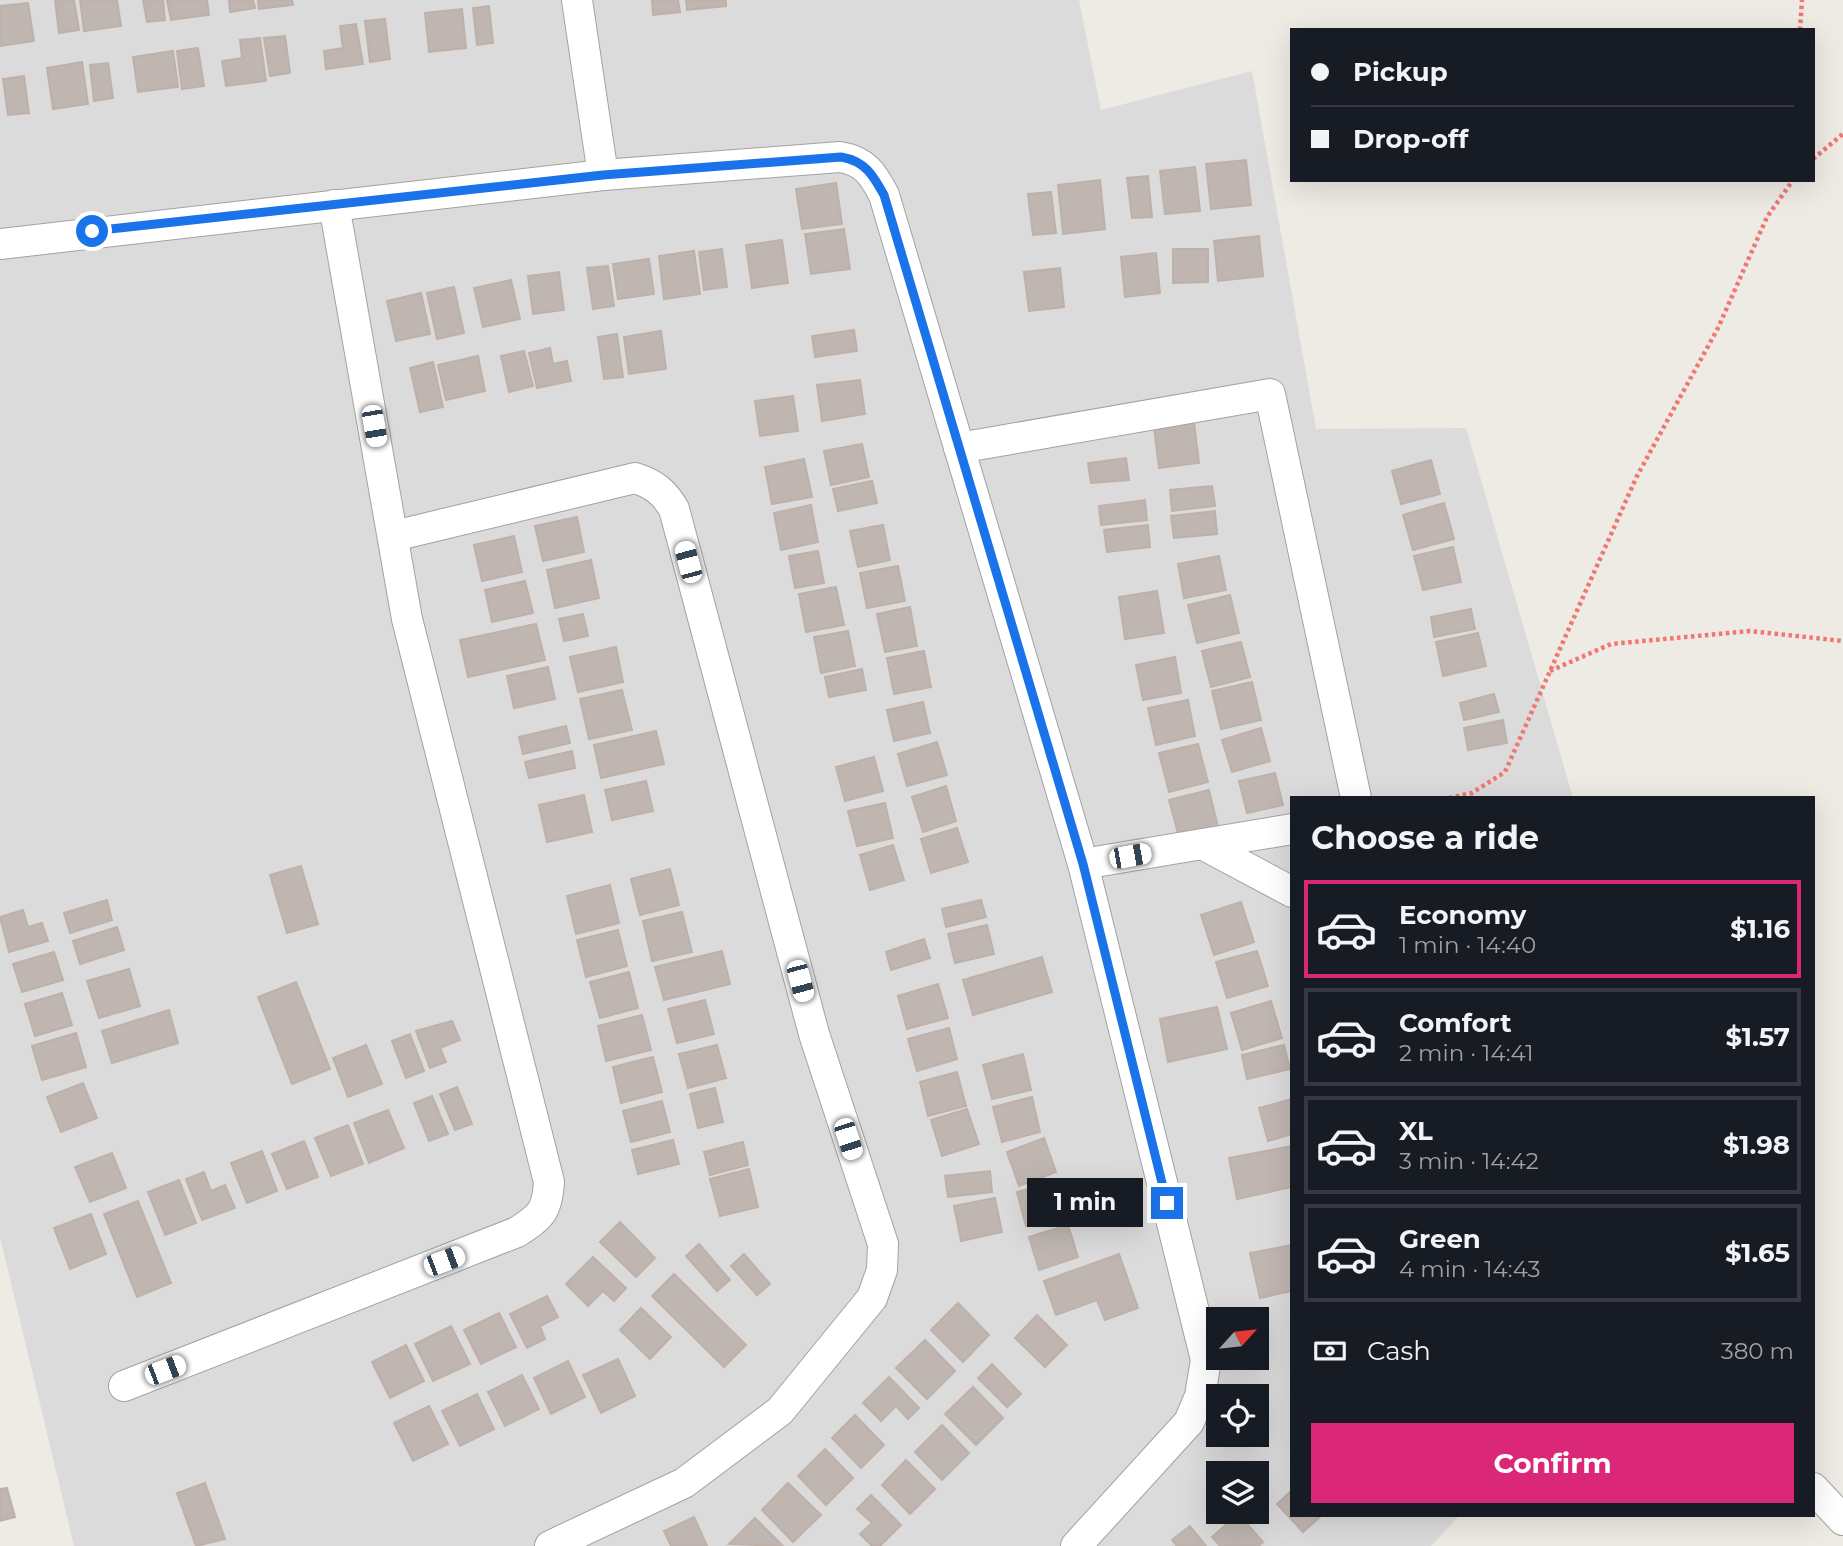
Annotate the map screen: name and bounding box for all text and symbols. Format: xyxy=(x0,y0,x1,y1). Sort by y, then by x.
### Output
text: Pickup xyxy=(1353,56,1448,88)
text: Drop-off xyxy=(1353,123,1468,155)
route start xyxy=(76,215,108,247)
car xyxy=(361,403,388,449)
car xyxy=(673,539,704,585)
text: Choose a ride xyxy=(1311,818,1539,857)
car xyxy=(1108,842,1153,870)
icon: car xyxy=(1315,898,1378,961)
text: Economy xyxy=(1399,899,1526,931)
text: $1.16 xyxy=(1730,913,1790,945)
text: 1 min · 14:40 xyxy=(1399,931,1536,959)
car xyxy=(785,958,816,1004)
icon: car xyxy=(1315,1006,1378,1069)
text: Comfort xyxy=(1399,1007,1511,1039)
text: $1.57 xyxy=(1725,1021,1790,1053)
text: 2 min · 14:41 xyxy=(1399,1039,1534,1067)
icon: car xyxy=(1315,1114,1378,1177)
text: XL xyxy=(1399,1115,1433,1147)
car xyxy=(832,1116,865,1162)
text: $1.98 xyxy=(1723,1129,1790,1161)
text: 3 min · 14:42 xyxy=(1399,1147,1539,1175)
callout: 1 min xyxy=(1027,1178,1142,1228)
route end xyxy=(1151,1187,1183,1219)
text: 1 min xyxy=(1054,1188,1116,1216)
icon: car xyxy=(1315,1222,1378,1285)
text: Green xyxy=(1399,1223,1481,1255)
text: $1.65 xyxy=(1725,1237,1790,1269)
car xyxy=(421,1244,468,1278)
text: 4 min · 14:43 xyxy=(1399,1255,1541,1283)
north arrow xyxy=(1206,1307,1269,1370)
map controls xyxy=(1206,1307,1269,1524)
icon: cash xyxy=(1311,1332,1349,1370)
text: Cash xyxy=(1367,1335,1431,1367)
text: 380 m xyxy=(1721,1337,1794,1365)
car xyxy=(142,1353,189,1387)
button: locate xyxy=(1206,1384,1269,1447)
button: Confirm xyxy=(1311,1423,1794,1503)
button: layers xyxy=(1206,1461,1269,1524)

